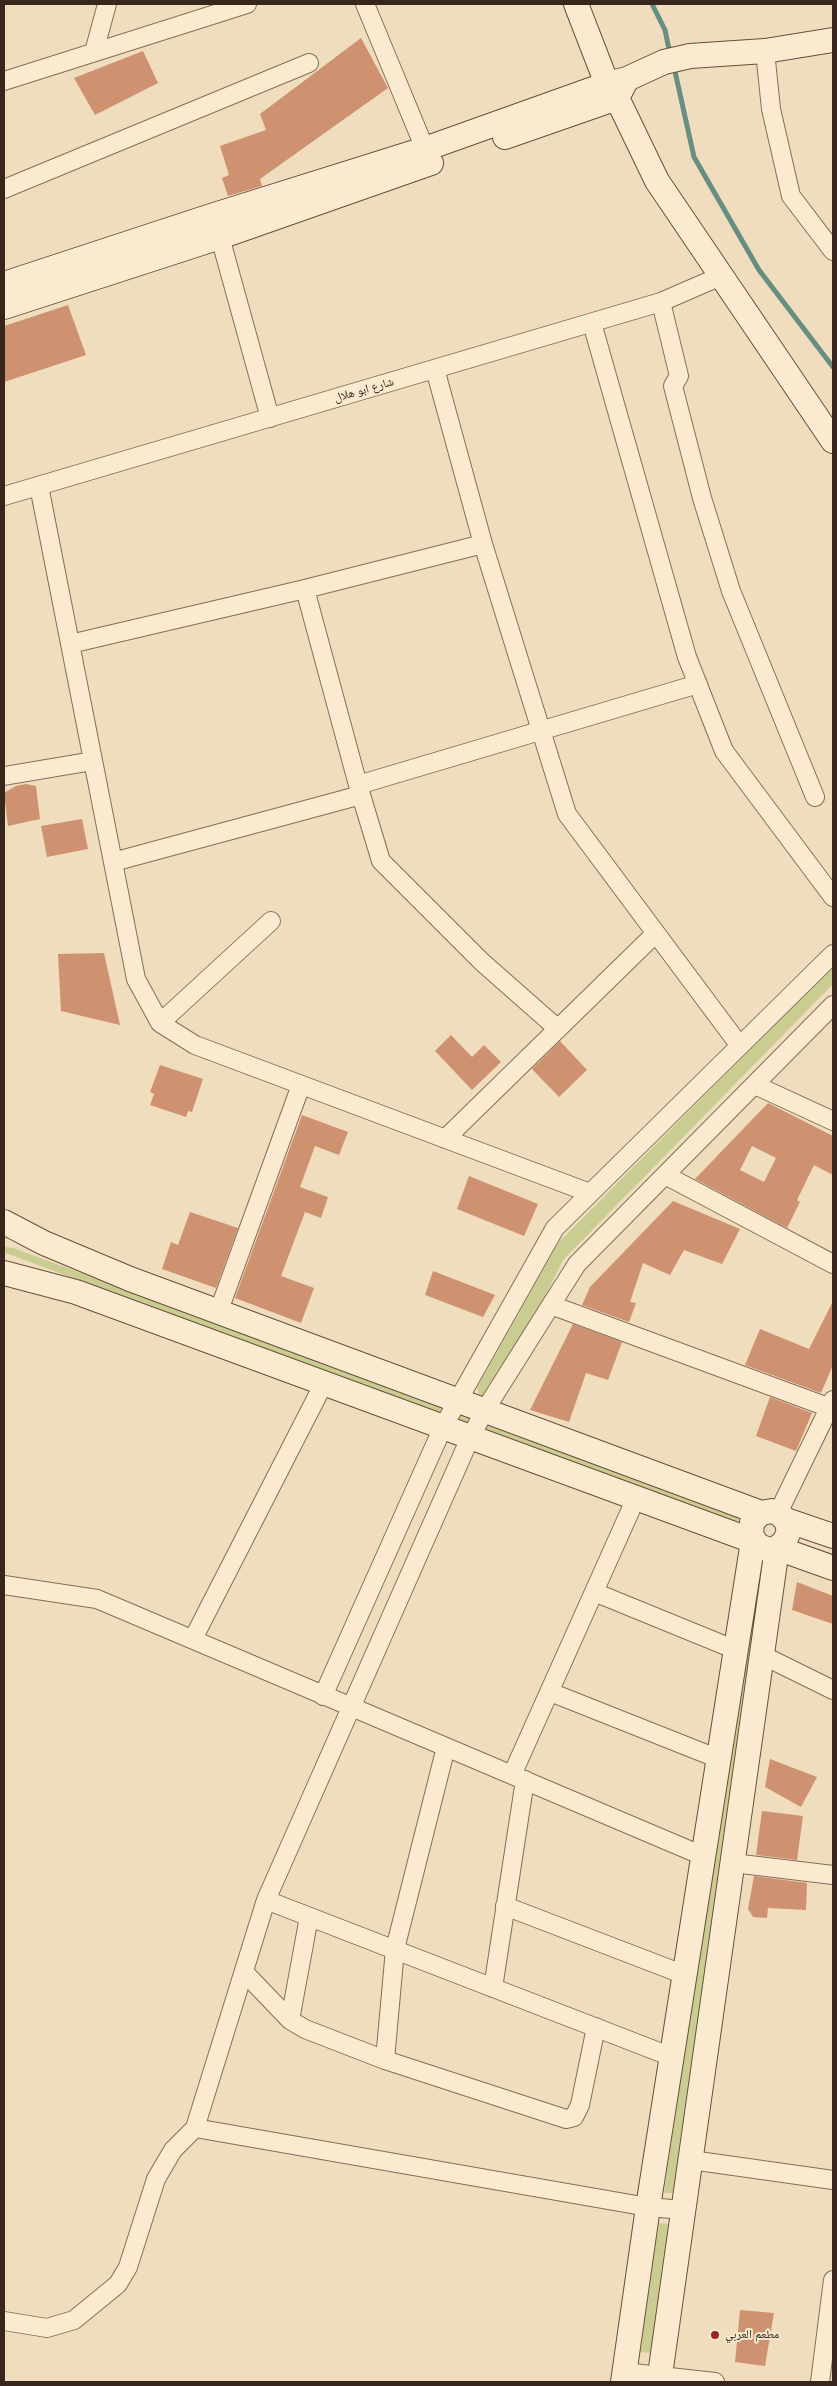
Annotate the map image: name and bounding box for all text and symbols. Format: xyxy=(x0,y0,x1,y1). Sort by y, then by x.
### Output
street label: شارع ابو هلال xyxy=(333,375,395,405)
place label: مطعم العربي xyxy=(725,2328,779,2342)
marker: مطعم العربي xyxy=(709,2329,721,2341)

